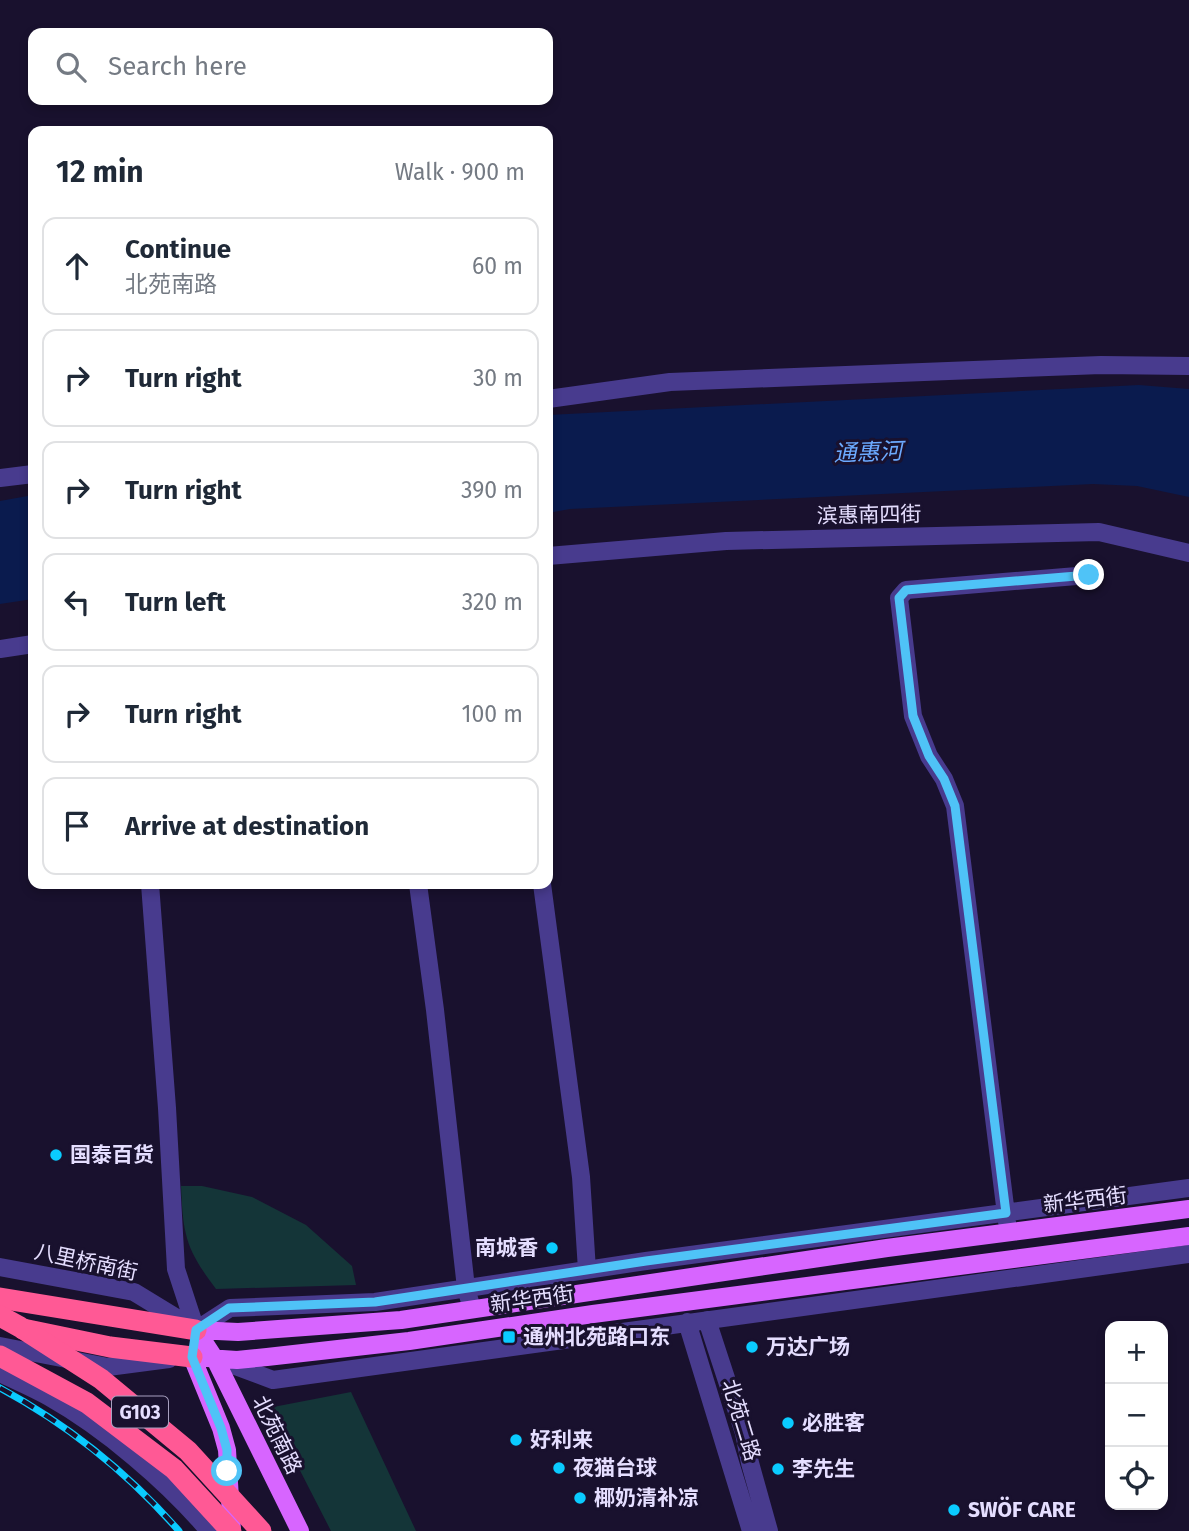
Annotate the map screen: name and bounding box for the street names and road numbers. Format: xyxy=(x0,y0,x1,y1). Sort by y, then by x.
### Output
street label: 滨惠南四街 xyxy=(816,501,922,529)
street label: 新华西街 xyxy=(1042,1182,1128,1218)
street label: 八里桥南街 xyxy=(32,1238,140,1286)
street label: 新华西街 xyxy=(489,1280,575,1318)
street label: 北苑二路 xyxy=(716,1376,766,1464)
street label: 北苑南路 xyxy=(247,1392,307,1478)
road number: G103 xyxy=(112,1396,168,1428)

